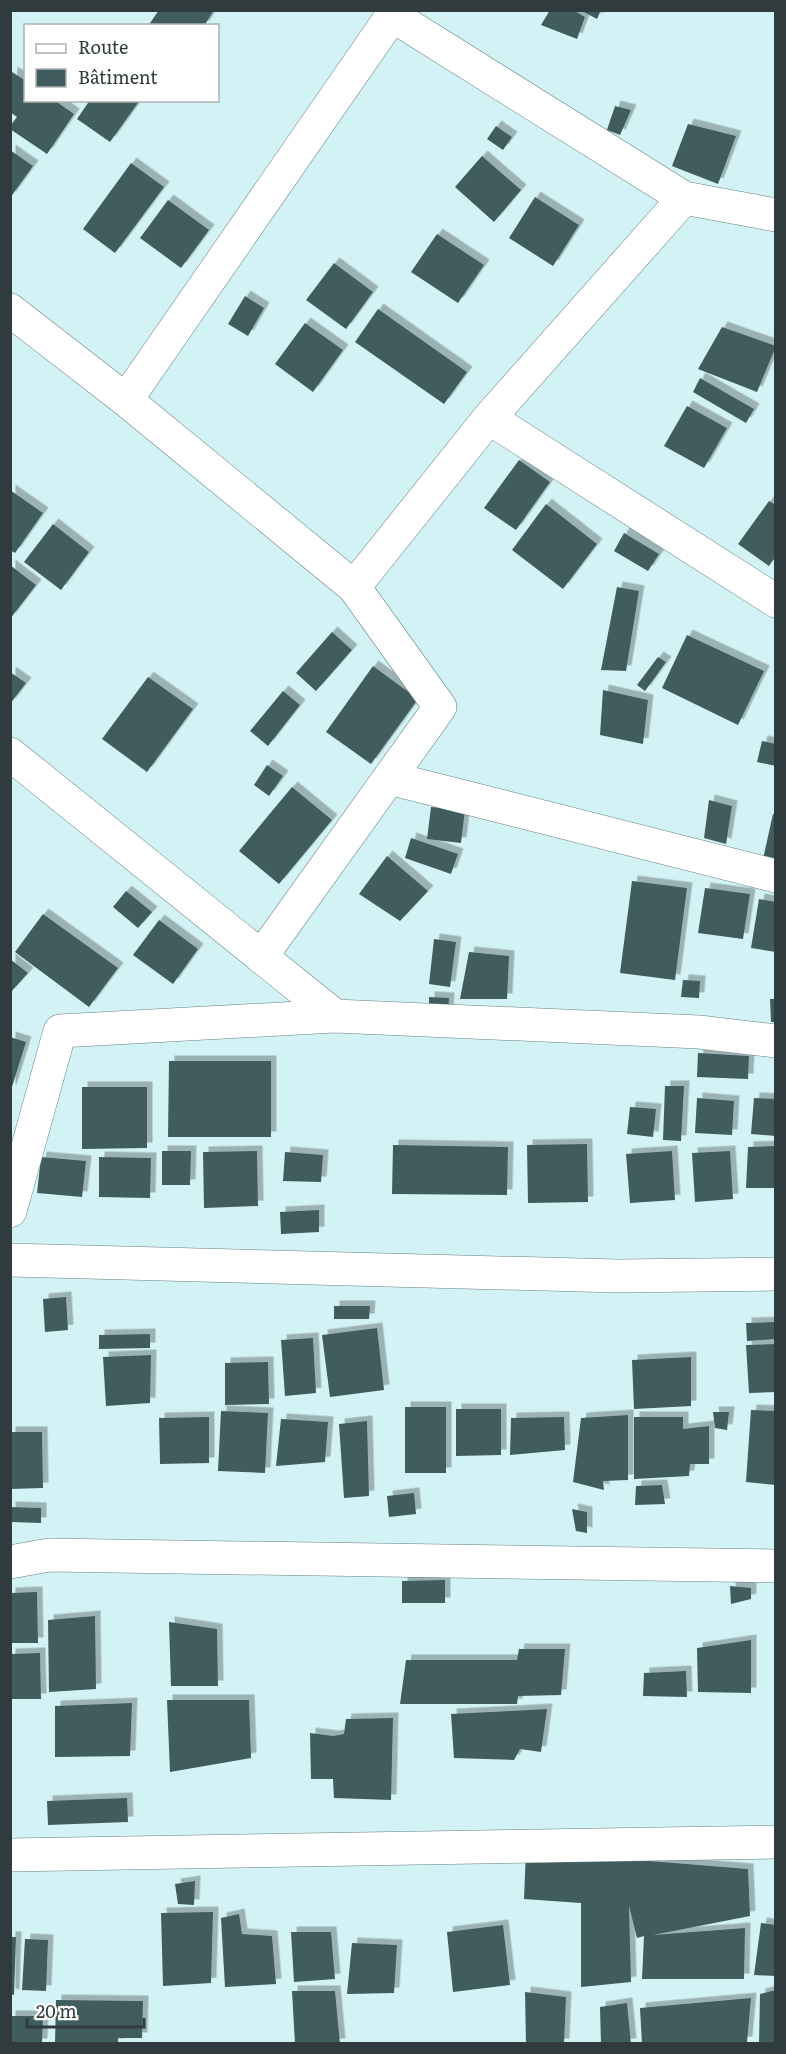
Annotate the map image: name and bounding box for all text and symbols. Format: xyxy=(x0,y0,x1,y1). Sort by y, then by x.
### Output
legend xyxy=(24,24,219,102)
text: Route xyxy=(78,33,128,60)
text: Bâtiment xyxy=(78,63,158,90)
scale bar xyxy=(27,1991,144,2029)
text: 20 m xyxy=(36,1997,77,2024)

